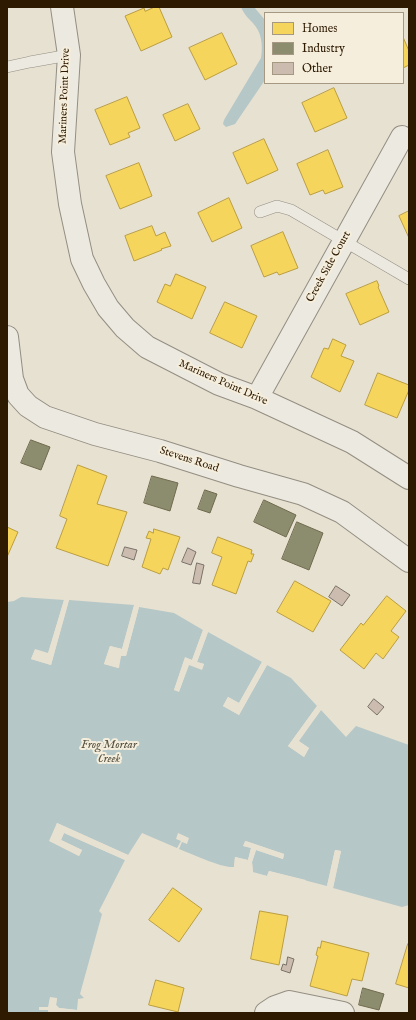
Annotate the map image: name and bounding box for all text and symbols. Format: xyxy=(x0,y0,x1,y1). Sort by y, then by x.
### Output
legend xyxy=(264,12,404,84)
text: Homes xyxy=(302,21,338,36)
text: Industry xyxy=(302,41,345,56)
street label: Mariners Point Drive xyxy=(57,48,73,144)
text: Other xyxy=(302,61,332,76)
street label: Creek Side Court xyxy=(304,229,354,305)
street label: Mariners Point Drive xyxy=(177,357,269,409)
street label: Stevens Road xyxy=(158,444,220,476)
water label: Frog Mortar Creek xyxy=(81,739,137,767)

